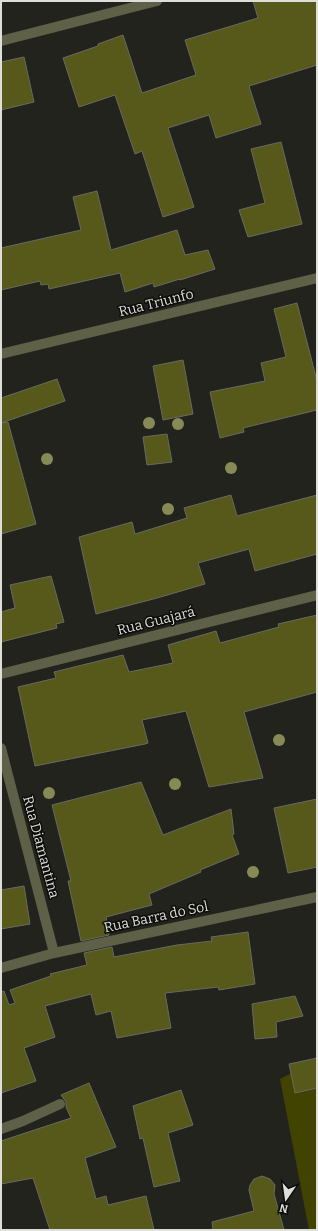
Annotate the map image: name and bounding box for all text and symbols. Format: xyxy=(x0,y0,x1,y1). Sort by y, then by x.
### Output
street label: Rua Triunfo xyxy=(117,286,195,320)
street label: Rua Guajará xyxy=(115,603,197,639)
street label: Rua Diamantina xyxy=(19,794,63,900)
street label: Rua Barra do Sol xyxy=(102,898,210,936)
north arrow xyxy=(266,1179,306,1219)
text: N xyxy=(278,1201,289,1216)

